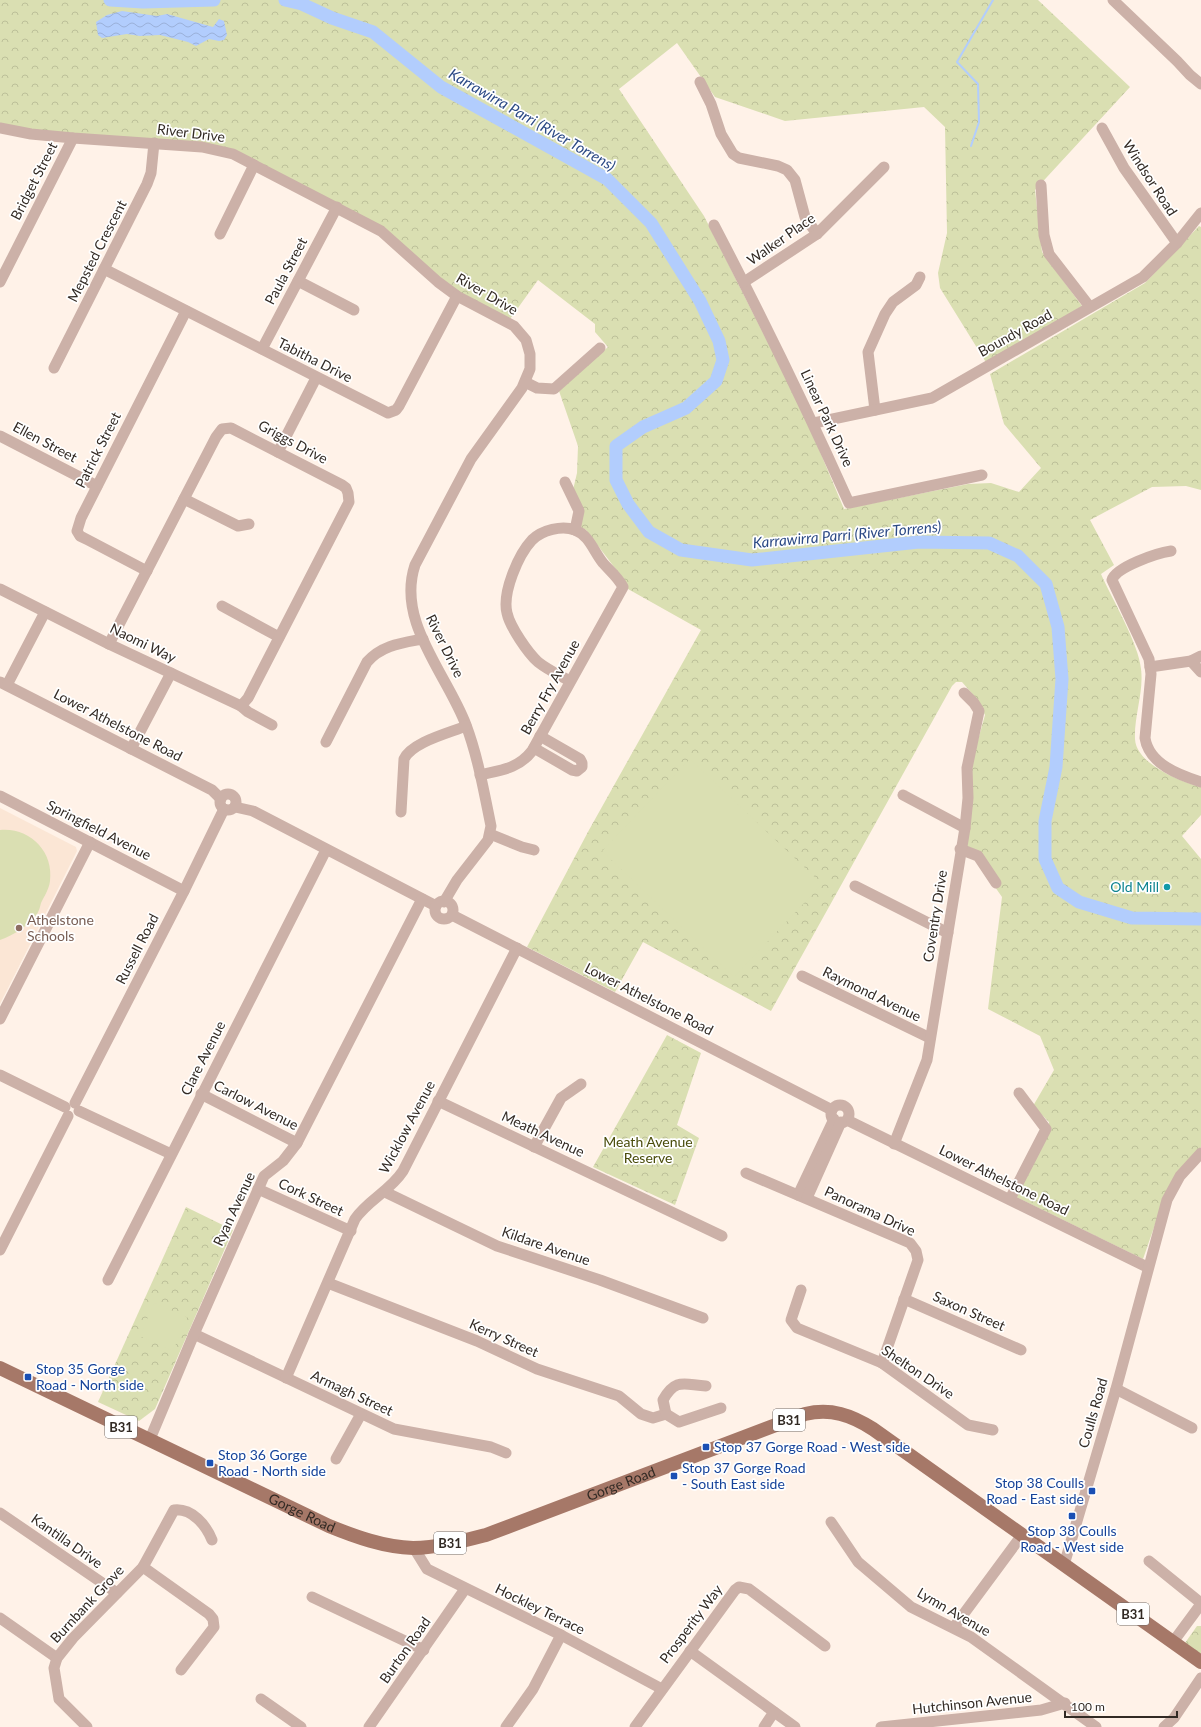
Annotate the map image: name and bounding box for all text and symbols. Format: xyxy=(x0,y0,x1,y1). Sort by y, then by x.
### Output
water label: Karrawirra Parri (River Torrens) xyxy=(446,64,619,174)
street label: River Drive xyxy=(156,120,226,145)
street label: Windsor Road xyxy=(1120,137,1181,219)
street label: Bridget Street xyxy=(7,139,60,223)
street label: Mepsted Crescent xyxy=(64,197,130,305)
street label: Walker Place xyxy=(743,209,818,268)
street label: Paula Street xyxy=(261,234,310,307)
street label: River Drive xyxy=(453,269,521,318)
street label: Boundy Road xyxy=(975,305,1055,360)
street label: Tabitha Drive xyxy=(275,333,355,386)
street label: Linear Park Drive xyxy=(797,366,857,469)
street label: Patrick Street xyxy=(71,409,124,491)
street label: Griggs Drive xyxy=(256,416,331,467)
street label: Ellen Street xyxy=(10,418,80,466)
water label: Karrawirra Parri (River Torrens) xyxy=(752,517,942,551)
street label: River Drive xyxy=(423,611,468,680)
street label: Naomi Way xyxy=(107,619,180,666)
street label: Berry Fry Avenue xyxy=(516,636,583,737)
street label: Lower Athelstone Road xyxy=(51,685,185,764)
street label: Springfield Avenue xyxy=(44,796,154,863)
street label: Coventry Drive xyxy=(919,869,950,963)
place label: Old Mill xyxy=(1110,878,1159,895)
marker: Old Mill xyxy=(1162,882,1172,892)
place label: Athelstone Schools xyxy=(27,911,94,944)
street label: Russell Road xyxy=(111,911,162,987)
marker: Athelstone Schools xyxy=(14,923,24,933)
street label: Lower Athelstone Road xyxy=(582,959,716,1038)
street label: Raymond Avenue xyxy=(820,962,924,1025)
street label: Clare Avenue xyxy=(177,1018,229,1098)
street label: Carlow Avenue xyxy=(211,1076,301,1133)
street label: Wicklow Avenue xyxy=(375,1077,438,1176)
street label: Meath Avenue xyxy=(499,1107,587,1160)
park label: Meath Avenue Reserve xyxy=(603,1133,693,1166)
street label: Lower Athelstone Road xyxy=(937,1141,1072,1218)
street label: Ryan Avenue xyxy=(209,1169,258,1249)
street label: Cork Street xyxy=(276,1174,346,1219)
street label: Panorama Drive xyxy=(822,1182,918,1239)
street label: Kildare Avenue xyxy=(500,1222,593,1269)
street label: Saxon Street xyxy=(930,1287,1008,1334)
street label: Kerry Street xyxy=(467,1315,541,1360)
street label: Shelton Drive xyxy=(879,1341,958,1402)
place label: Stop 35 Gorge Road - North side xyxy=(36,1360,144,1393)
street label: Armagh Street xyxy=(308,1366,396,1419)
marker: Stop 35 Gorge Road - North side xyxy=(23,1372,33,1382)
street label: Coulls Road xyxy=(1074,1376,1111,1450)
road number: B31 xyxy=(773,1409,805,1431)
road number: B31 xyxy=(105,1416,137,1438)
place label: Stop 37 Gorge Road - West side xyxy=(714,1438,910,1455)
marker: Stop 37 Gorge Road - West side xyxy=(701,1442,711,1452)
place label: Stop 36 Gorge Road - North side xyxy=(218,1446,326,1479)
marker: Stop 36 Gorge Road - North side xyxy=(205,1458,215,1468)
place label: Stop 37 Gorge Road - South East side xyxy=(682,1459,806,1492)
street label: Gorge Road xyxy=(584,1463,658,1504)
marker: Stop 37 Gorge Road - South East side xyxy=(669,1471,679,1481)
place label: Stop 38 Coulls Road - East side xyxy=(986,1474,1084,1507)
marker: Stop 38 Coulls Road - East side xyxy=(1087,1486,1097,1496)
street label: Gorge Road xyxy=(266,1489,338,1536)
street label: Kantilla Drive xyxy=(28,1510,106,1571)
marker: Stop 38 Coulls Road - West side xyxy=(1067,1511,1077,1521)
place label: Stop 38 Coulls Road - West side xyxy=(1020,1522,1124,1555)
road number: B31 xyxy=(434,1532,466,1554)
street label: Burnbank Grove xyxy=(46,1561,127,1646)
street label: Hockley Terrace xyxy=(493,1579,588,1638)
street label: Prosperity Way xyxy=(656,1581,726,1666)
street label: Lymn Avenue xyxy=(915,1584,994,1639)
road number: B31 xyxy=(1117,1603,1149,1625)
street label: Burton Road xyxy=(375,1613,434,1686)
street label: Hutchinson Avenue xyxy=(911,1688,1033,1717)
scale bar xyxy=(1065,1693,1177,1719)
text: 100 m xyxy=(1071,1699,1105,1714)

